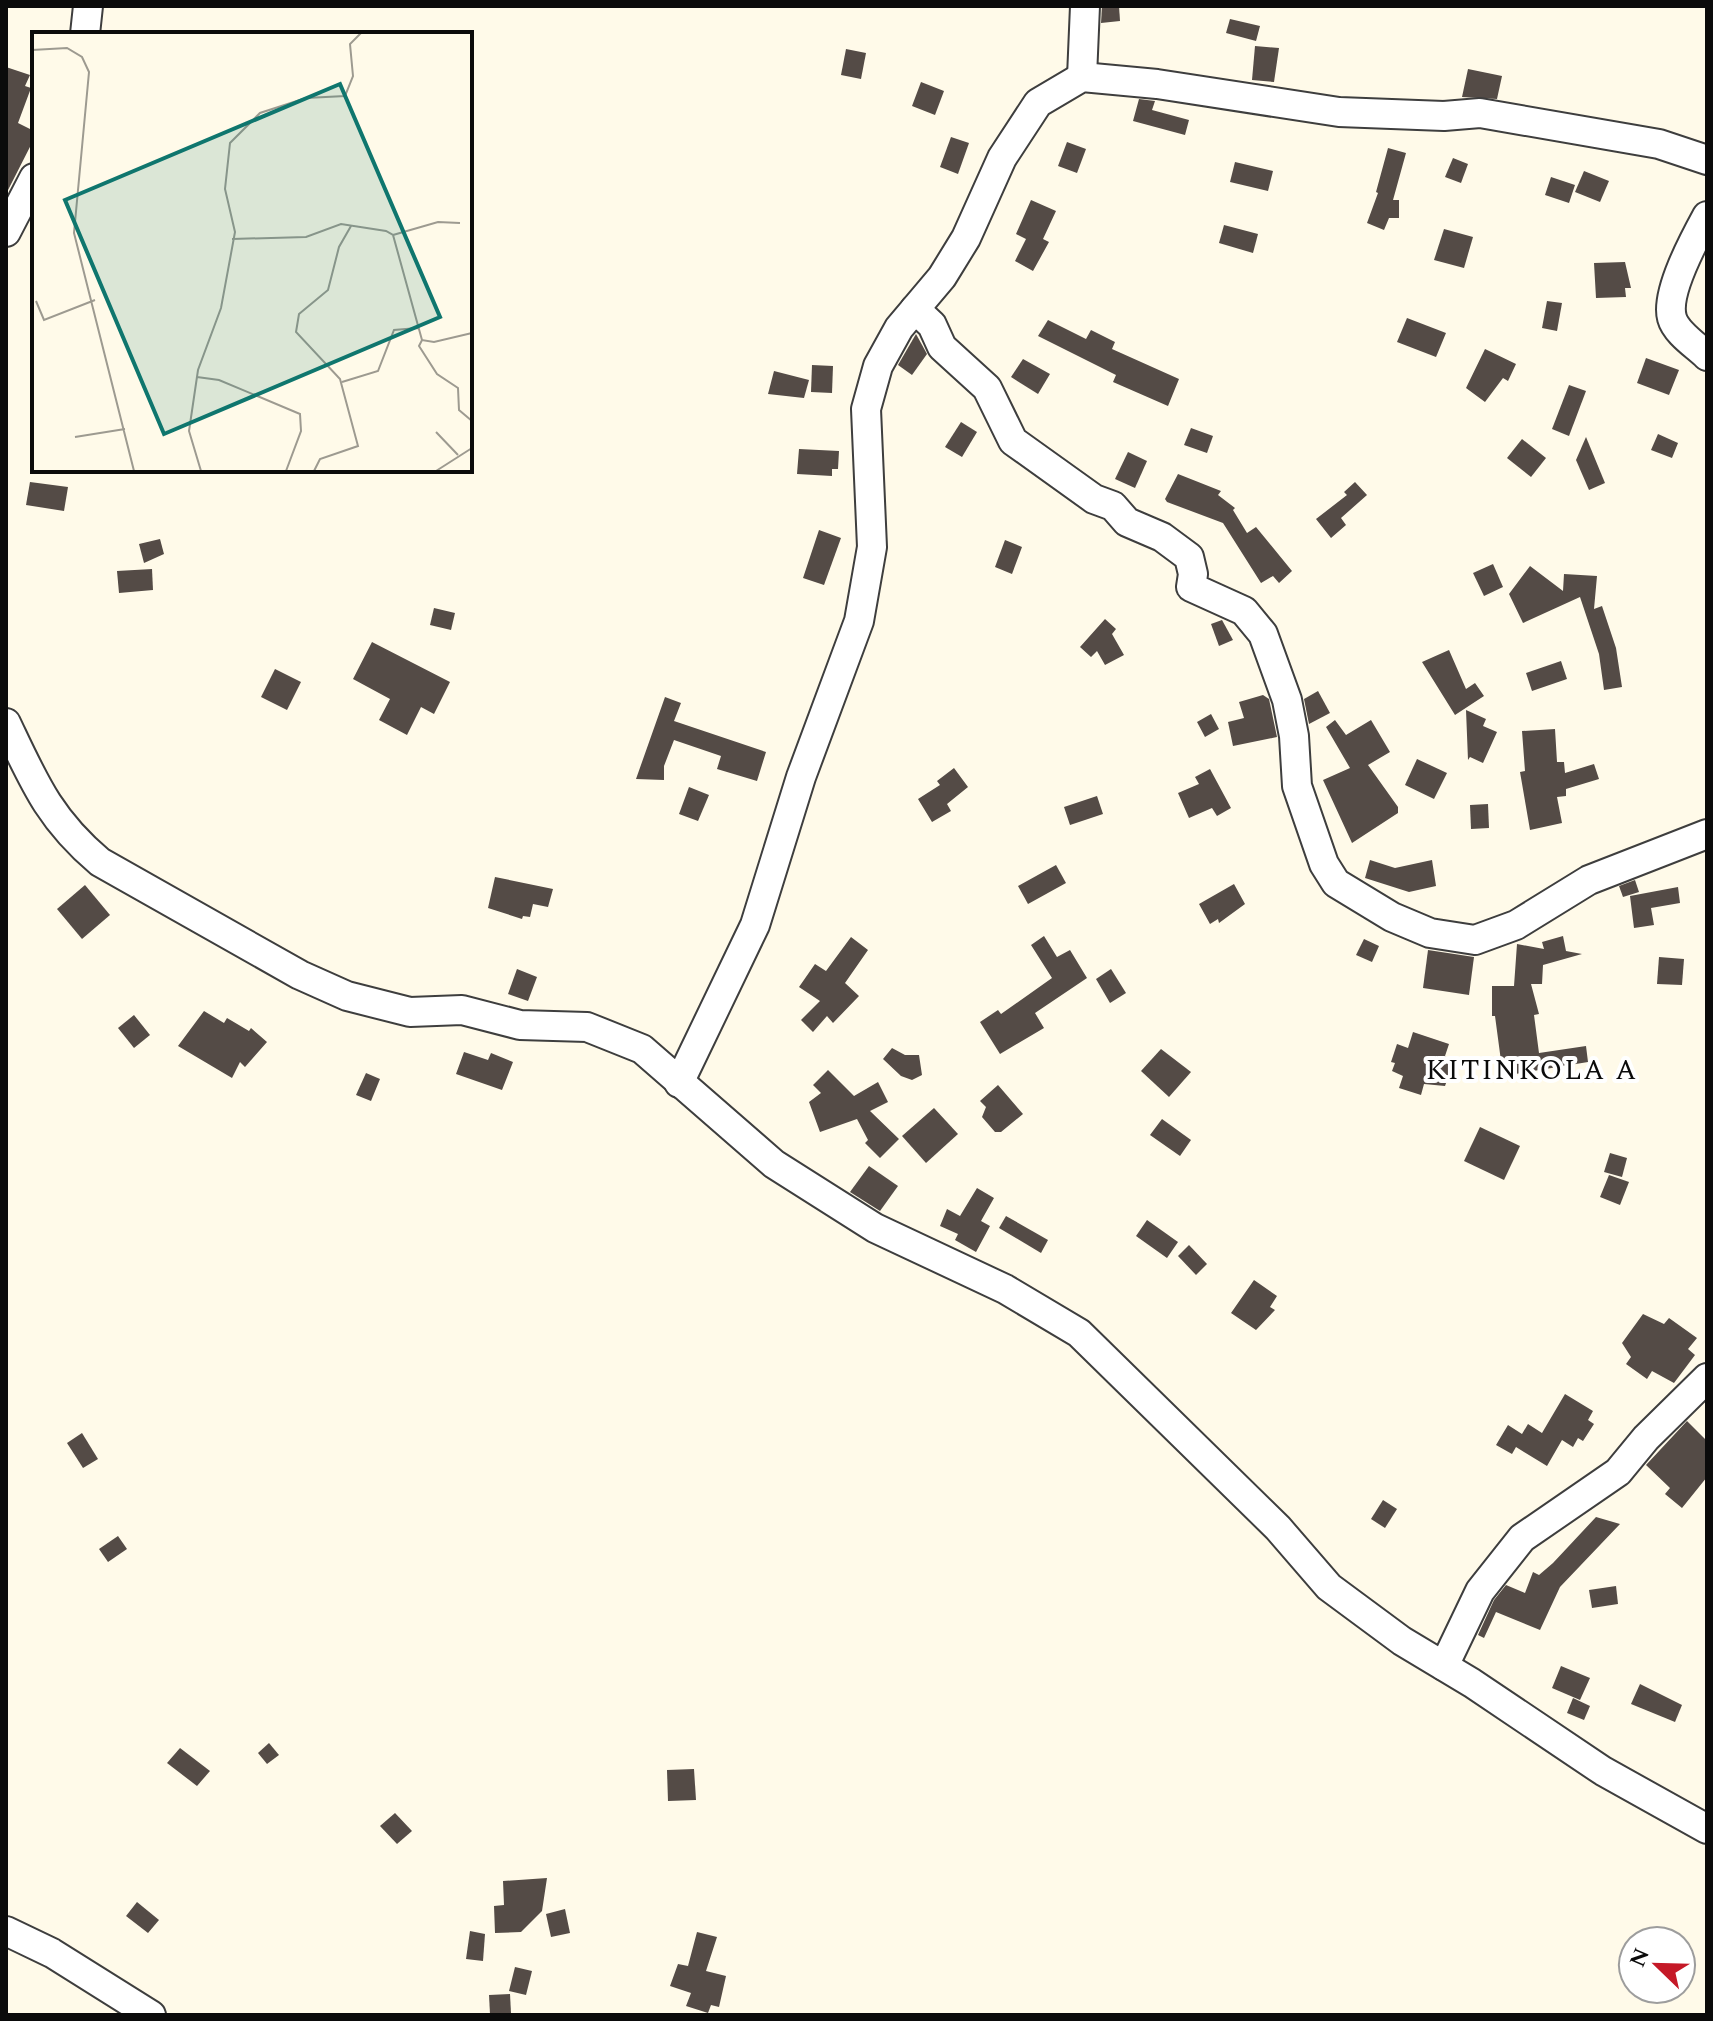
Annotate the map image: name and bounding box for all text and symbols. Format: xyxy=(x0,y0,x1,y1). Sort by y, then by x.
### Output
inset map xyxy=(32,32,472,472)
district label: KITINKOLA A xyxy=(1426,1049,1638,1092)
north arrow xyxy=(1617,1925,1697,2005)
text: N xyxy=(1621,1943,1659,1972)

